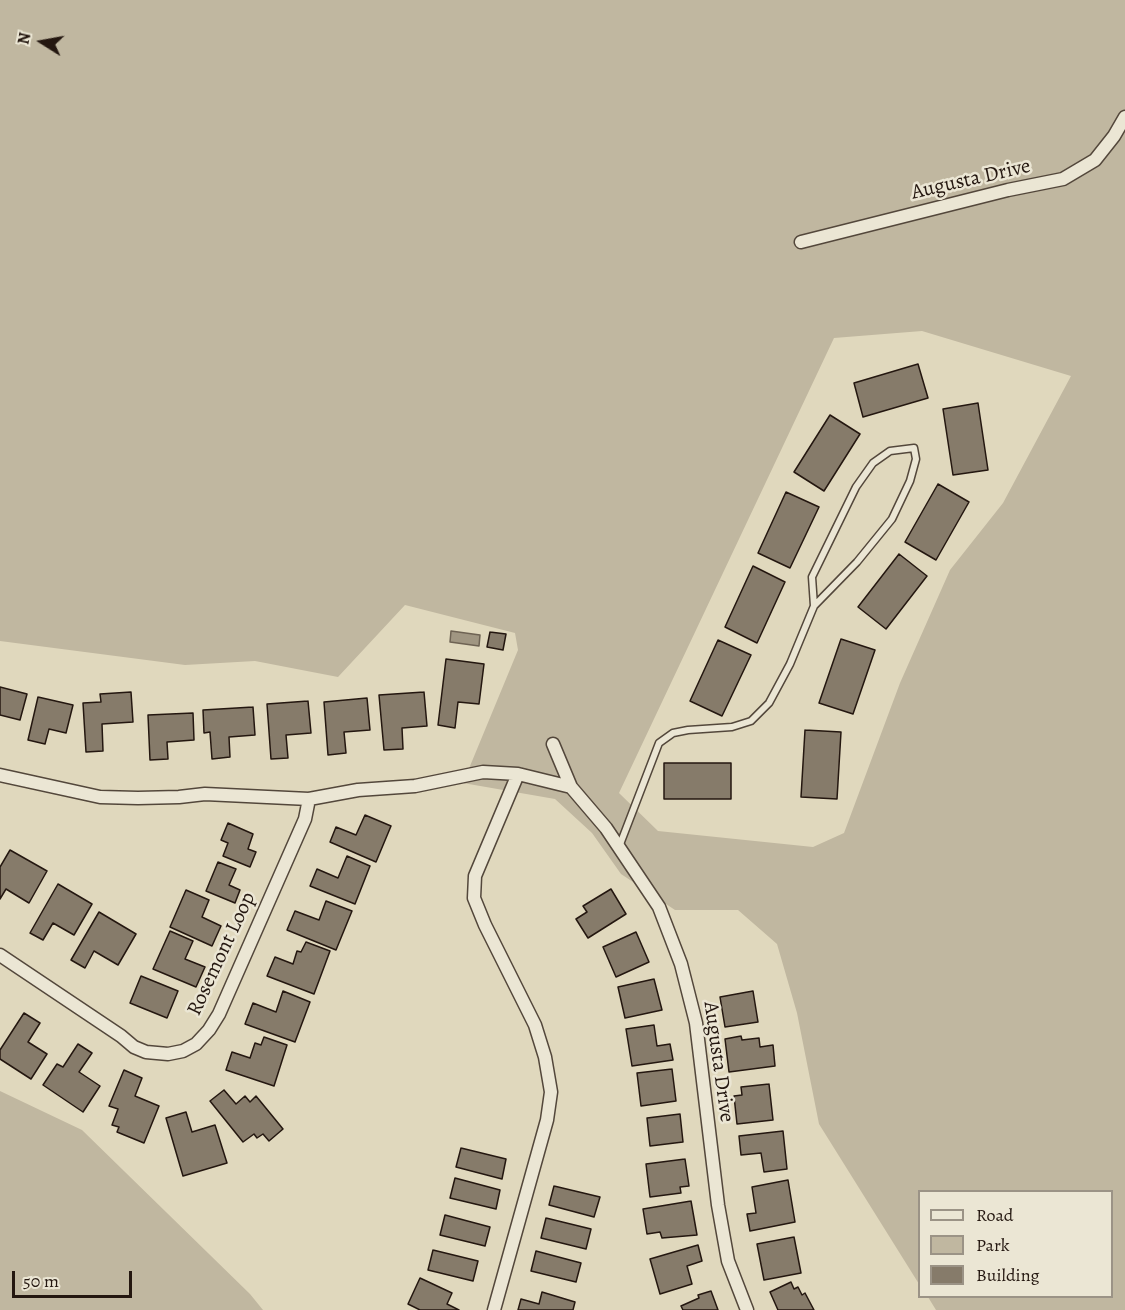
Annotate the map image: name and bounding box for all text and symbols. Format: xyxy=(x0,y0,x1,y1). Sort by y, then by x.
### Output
north arrow xyxy=(12,12,72,72)
text: N xyxy=(12,31,36,46)
street label: Augusta Drive xyxy=(909,154,1033,206)
street label: Rosemont Loop xyxy=(182,888,262,1020)
street label: Augusta Drive xyxy=(697,1000,739,1124)
legend xyxy=(918,1190,1113,1298)
text: Road xyxy=(976,1203,1013,1227)
text: Park xyxy=(976,1233,1010,1257)
scale bar xyxy=(15,1259,135,1297)
text: Building xyxy=(976,1263,1040,1287)
text: 50 m xyxy=(23,1269,59,1293)

